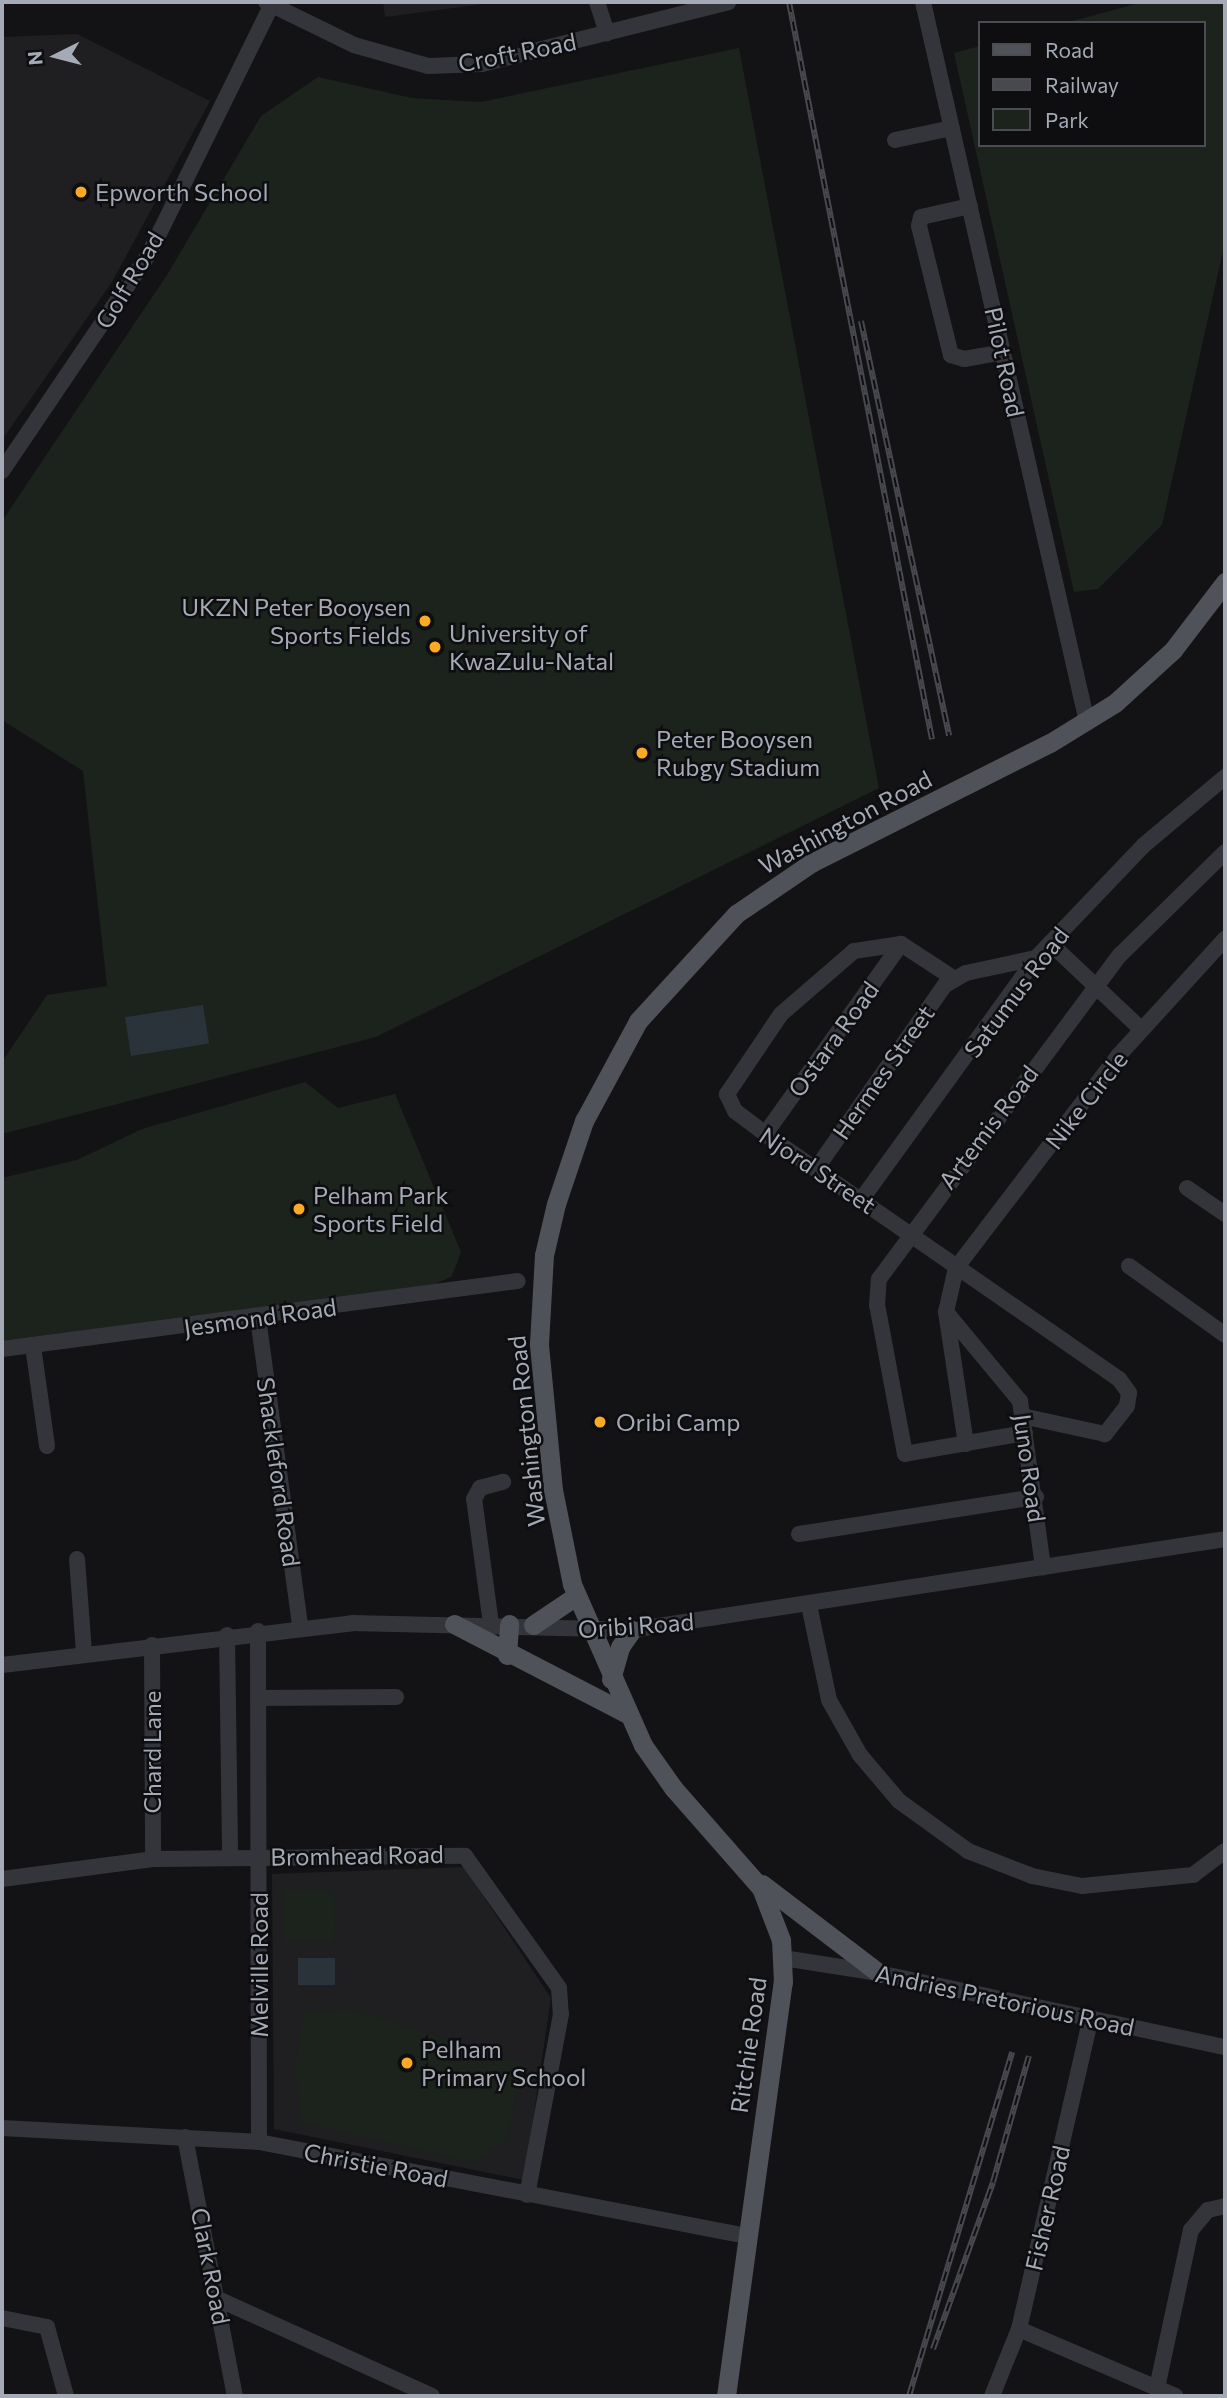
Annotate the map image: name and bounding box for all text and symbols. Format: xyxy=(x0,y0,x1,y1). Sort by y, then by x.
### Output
north arrow xyxy=(21,21,91,91)
legend xyxy=(978,21,1206,147)
street label: Croft Road xyxy=(455,26,579,78)
text: Road xyxy=(1045,37,1094,62)
text: N xyxy=(22,50,47,67)
text: Railway xyxy=(1045,72,1119,97)
text: Park xyxy=(1045,107,1089,132)
place label: Epworth School xyxy=(95,178,269,206)
marker: Epworth School xyxy=(73,184,89,200)
street label: Golf Road xyxy=(89,226,169,334)
street label: Pilot Road xyxy=(979,304,1031,420)
place label: UKZN Peter Booysen Sports Fields xyxy=(182,593,411,649)
marker: UKZN Peter Booysen Sports Fields xyxy=(417,613,433,629)
place label: University of KwaZulu-Natal xyxy=(449,619,614,675)
marker: University of KwaZulu-Natal xyxy=(427,639,443,655)
place label: Peter Booysen Rubgy Stadium xyxy=(656,725,820,781)
marker: Peter Booysen Rubgy Stadium xyxy=(634,745,650,761)
street label: Washington Road xyxy=(754,764,936,880)
street label: Satumus Road xyxy=(958,921,1074,1063)
street label: Ostara Road xyxy=(782,976,884,1102)
street label: Hermes Street xyxy=(826,999,940,1145)
street label: Nike Circle xyxy=(1039,1045,1133,1155)
street label: Artemis Road xyxy=(932,1060,1044,1194)
street label: Njord Street xyxy=(754,1121,882,1219)
place label: Pelham Park Sports Field xyxy=(313,1181,448,1237)
marker: Pelham Park Sports Field xyxy=(291,1201,307,1217)
street label: Jesmond Road xyxy=(182,1292,338,1342)
street label: Washington Road xyxy=(502,1334,550,1528)
street label: Shackleford Road xyxy=(251,1376,307,1568)
place label: Oribi Camp xyxy=(616,1408,740,1436)
marker: Oribi Camp xyxy=(590,1412,610,1432)
street label: Juno Road xyxy=(1008,1412,1052,1524)
street label: Oribi Road xyxy=(577,1607,695,1643)
street label: Chard Lane xyxy=(138,1690,166,1814)
street label: Bromhead Road xyxy=(270,1839,444,1871)
street label: Melville Road xyxy=(245,1892,273,2038)
street label: Andries Pretorious Road xyxy=(873,1958,1137,2042)
street label: Ritchie Road xyxy=(724,1975,772,2115)
place label: Pelham Primary School xyxy=(421,2035,586,2091)
marker: Pelham Primary School xyxy=(399,2055,415,2071)
street label: Christie Road xyxy=(302,2137,450,2193)
street label: Fisher Road xyxy=(1019,2143,1075,2273)
street label: Clark Road xyxy=(186,2205,236,2327)

